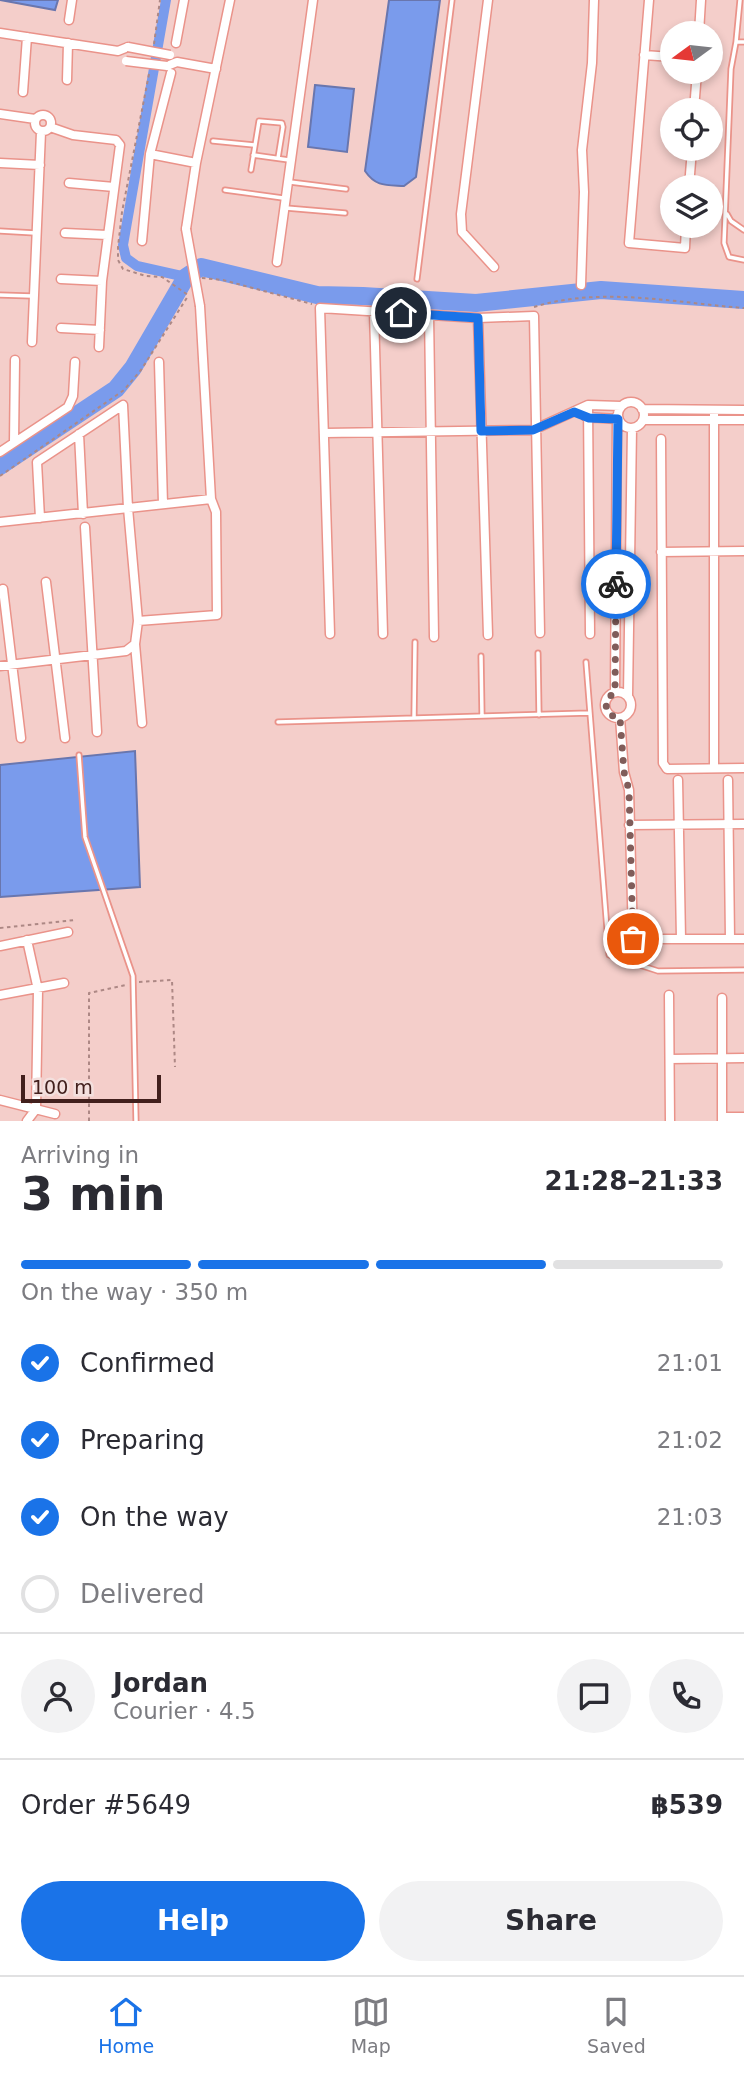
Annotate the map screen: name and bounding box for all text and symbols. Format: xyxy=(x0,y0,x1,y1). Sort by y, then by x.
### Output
north arrow xyxy=(660,21,723,84)
map controls xyxy=(660,21,723,238)
button: locate xyxy=(660,98,723,161)
button: layers xyxy=(660,175,723,238)
pin xyxy=(371,283,431,343)
icon: home xyxy=(382,294,420,332)
courier xyxy=(581,549,651,619)
icon: bike xyxy=(597,565,635,603)
pin xyxy=(603,909,663,969)
icon: bag xyxy=(614,920,652,958)
scale bar xyxy=(21,1072,161,1104)
text: 100 m xyxy=(32,1076,93,1098)
text: Arriving in xyxy=(21,1142,139,1168)
text: 21:28–21:33 xyxy=(544,1166,723,1196)
text: 3 min xyxy=(21,1167,165,1221)
text: On the way · 350 m xyxy=(21,1279,248,1305)
icon: check xyxy=(21,1344,59,1382)
text: Confirmed xyxy=(80,1348,215,1378)
text: 21:01 xyxy=(657,1350,723,1376)
icon: check xyxy=(21,1421,59,1459)
text: Preparing xyxy=(80,1425,205,1455)
text: 21:02 xyxy=(657,1427,723,1453)
icon: check xyxy=(21,1498,59,1536)
text: On the way xyxy=(80,1502,229,1532)
text: 21:03 xyxy=(657,1504,723,1530)
text: Delivered xyxy=(80,1579,204,1609)
button: person xyxy=(21,1659,95,1733)
button: chat xyxy=(557,1659,631,1733)
button: phone xyxy=(649,1659,723,1733)
text: Jordan xyxy=(113,1668,208,1698)
text: Courier · 4.5 xyxy=(113,1698,256,1724)
text: Order #5649 xyxy=(21,1790,191,1820)
text: ฿539 xyxy=(651,1790,723,1820)
button: Help xyxy=(21,1881,365,1961)
button: Share xyxy=(379,1881,723,1961)
tab: Home xyxy=(98,1993,154,2057)
tab: Map xyxy=(351,1993,391,2057)
tab: Saved xyxy=(587,1993,646,2057)

